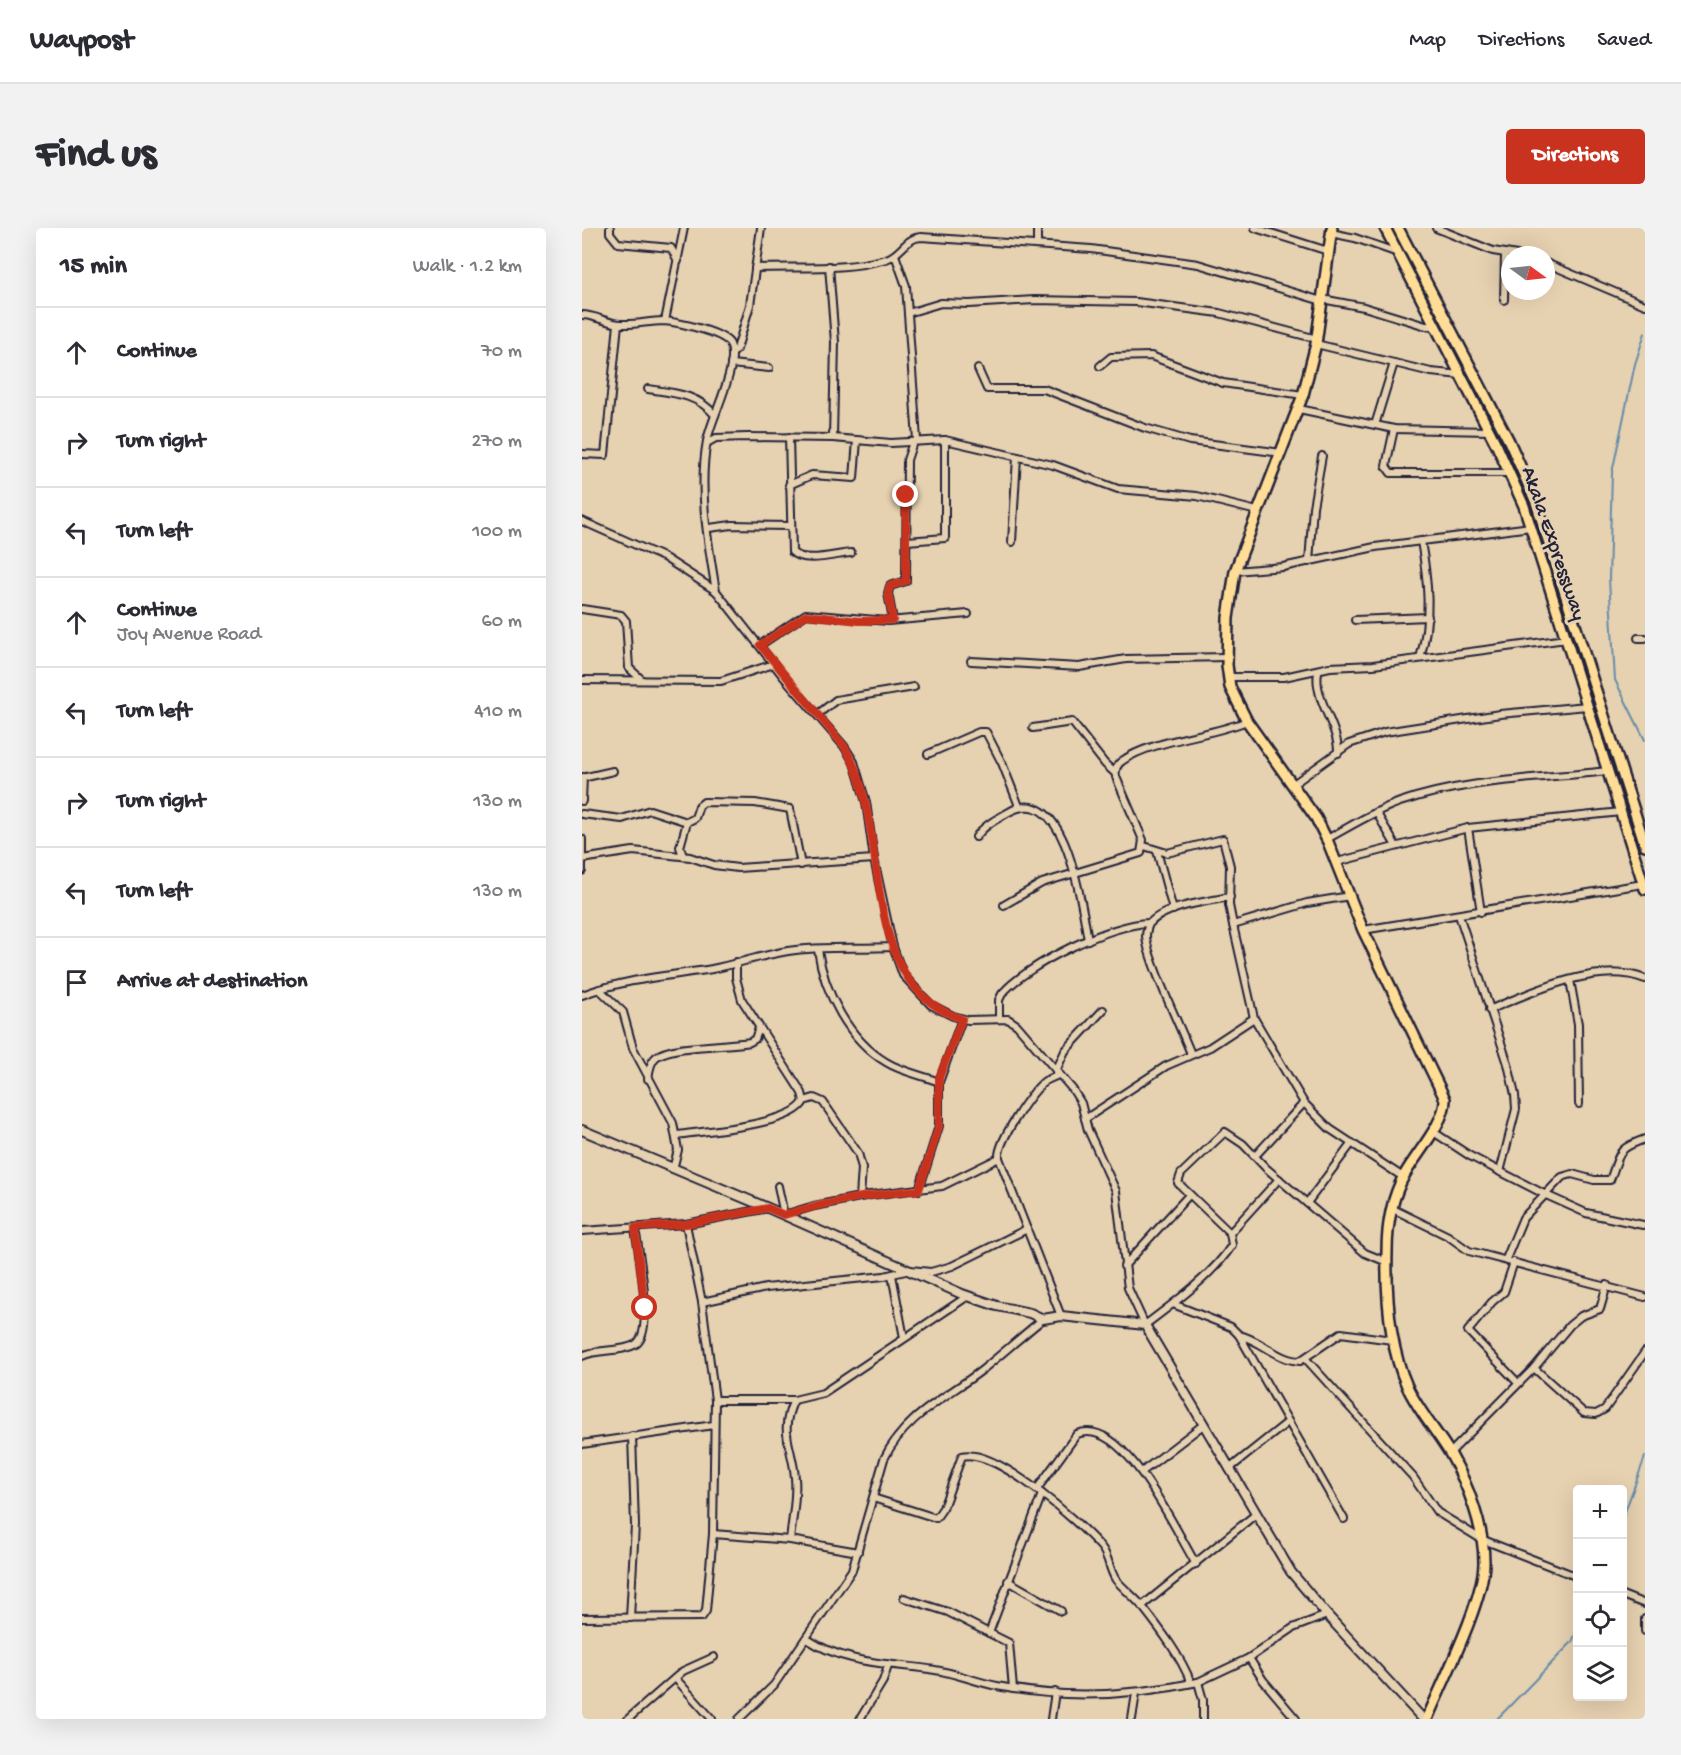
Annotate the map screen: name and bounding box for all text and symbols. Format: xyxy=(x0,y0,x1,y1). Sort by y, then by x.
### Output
text: Waypost xyxy=(30,25,133,58)
text: Map xyxy=(1409,29,1446,54)
text: Directions xyxy=(1479,29,1564,54)
text: Saved xyxy=(1597,29,1651,54)
button: Directions xyxy=(1506,129,1645,184)
text: Find us xyxy=(36,132,156,181)
north arrow xyxy=(1501,246,1555,300)
text: 15 min xyxy=(60,252,127,283)
text: Walk · 1.2 km xyxy=(413,256,522,279)
icon: ahead xyxy=(60,336,93,369)
text: Continue xyxy=(117,339,197,365)
text: 70 m xyxy=(481,341,522,364)
icon: right xyxy=(60,426,93,459)
text: Turn right xyxy=(117,429,205,455)
text: 270 m xyxy=(472,431,522,454)
street label: Akala Expressway xyxy=(1514,464,1590,624)
route end xyxy=(892,481,918,507)
icon: left xyxy=(60,516,93,549)
text: Turn left xyxy=(117,519,191,545)
text: 100 m xyxy=(472,521,522,544)
text: Continue xyxy=(117,598,197,624)
icon: ahead xyxy=(60,606,93,639)
text: 60 m xyxy=(482,611,522,634)
text: Joy Avenue Road xyxy=(117,624,261,647)
icon: left xyxy=(60,696,93,729)
text: Turn left xyxy=(117,699,191,725)
text: 410 m xyxy=(474,701,522,724)
icon: right xyxy=(60,786,93,819)
text: Turn right xyxy=(117,789,205,815)
text: 130 m xyxy=(473,791,522,814)
icon: left xyxy=(60,876,93,909)
text: Turn left xyxy=(117,879,191,905)
text: 130 m xyxy=(473,881,522,904)
icon: arrive xyxy=(60,966,93,999)
text: Arrive at destination xyxy=(117,969,307,995)
route start xyxy=(631,1294,657,1320)
map controls xyxy=(1573,1485,1627,1701)
button: + xyxy=(1573,1485,1627,1539)
button: − xyxy=(1573,1539,1627,1593)
button: locate xyxy=(1573,1593,1627,1647)
button: layers xyxy=(1573,1647,1627,1701)

